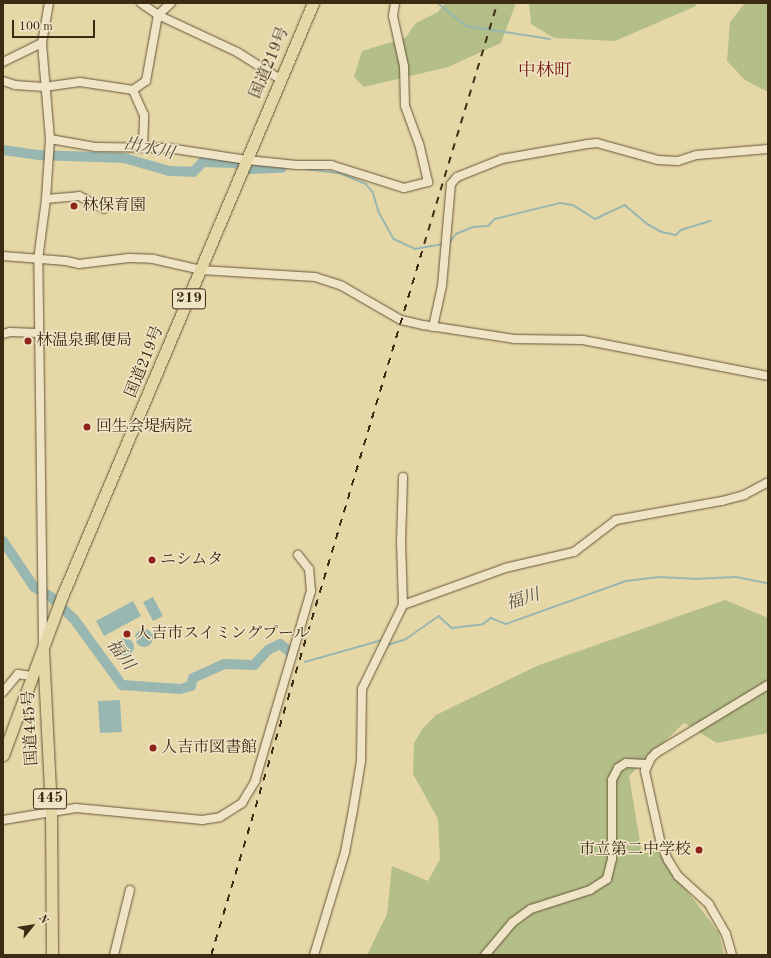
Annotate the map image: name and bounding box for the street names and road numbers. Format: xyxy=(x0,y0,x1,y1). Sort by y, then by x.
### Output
street label: 国道219号 xyxy=(246,24,294,102)
road number: 219 xyxy=(171,286,207,312)
street label: 国道219号 xyxy=(122,323,168,401)
street label: 国道445号 xyxy=(19,690,43,766)
road number: 445 xyxy=(32,786,68,812)

